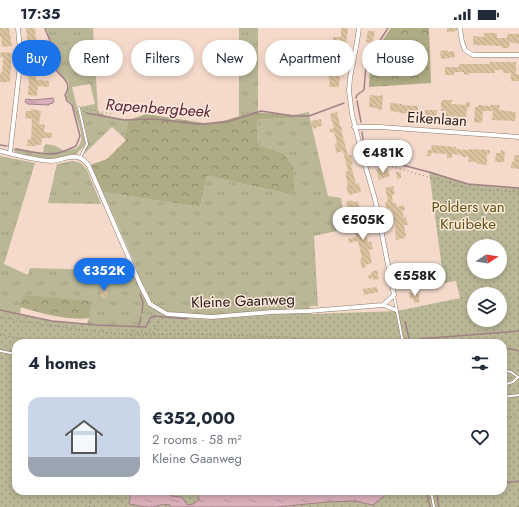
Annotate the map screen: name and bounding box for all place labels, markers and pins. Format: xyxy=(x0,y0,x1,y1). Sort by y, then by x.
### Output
pin: €481K xyxy=(355,140,411,174)
pin: €505K xyxy=(335,207,391,241)
pin: €352K xyxy=(76,258,132,292)
pin: €558K xyxy=(387,263,443,297)

